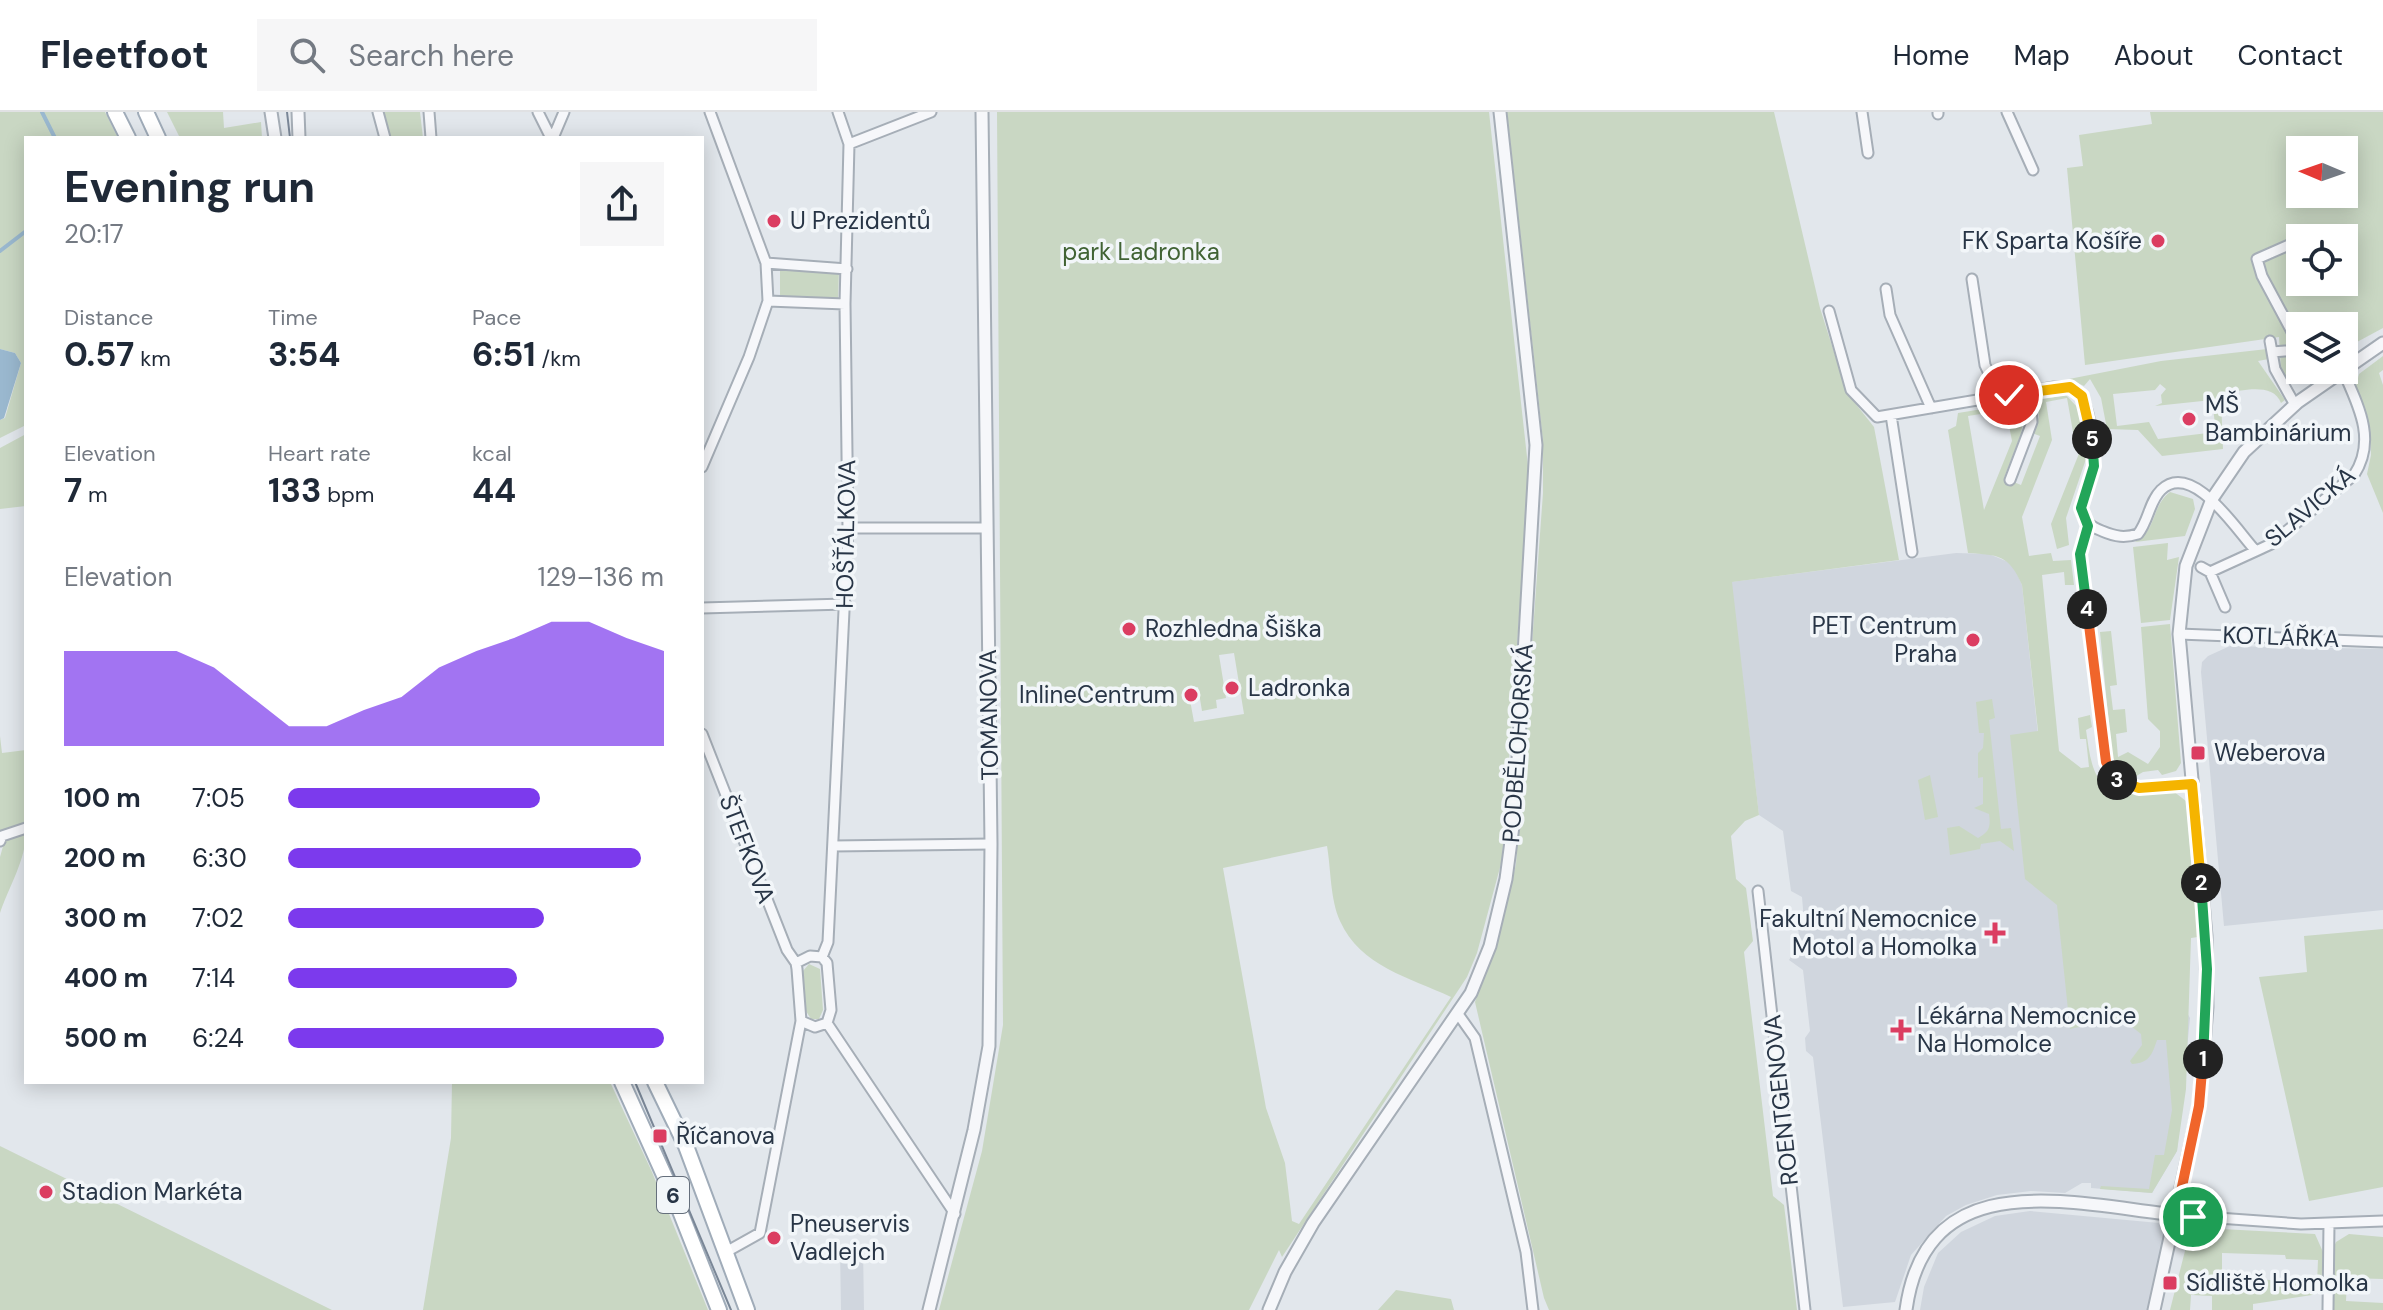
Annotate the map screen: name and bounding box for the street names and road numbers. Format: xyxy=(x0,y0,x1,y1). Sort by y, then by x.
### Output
street label: HOŠŤÁLKOVA xyxy=(829,459,862,609)
street label: SLAVICKÁ xyxy=(2258,460,2361,554)
street label: KOTLÁŘKA xyxy=(2222,619,2340,654)
street label: PODBĚLOHORSKÁ xyxy=(1495,642,1540,844)
street label: TOMANOVA xyxy=(972,649,1005,781)
street label: ŠTEFKOVA xyxy=(713,790,782,908)
street label: ROENTGENOVA xyxy=(1756,1013,1805,1187)
road number: 6 xyxy=(657,1177,689,1213)

